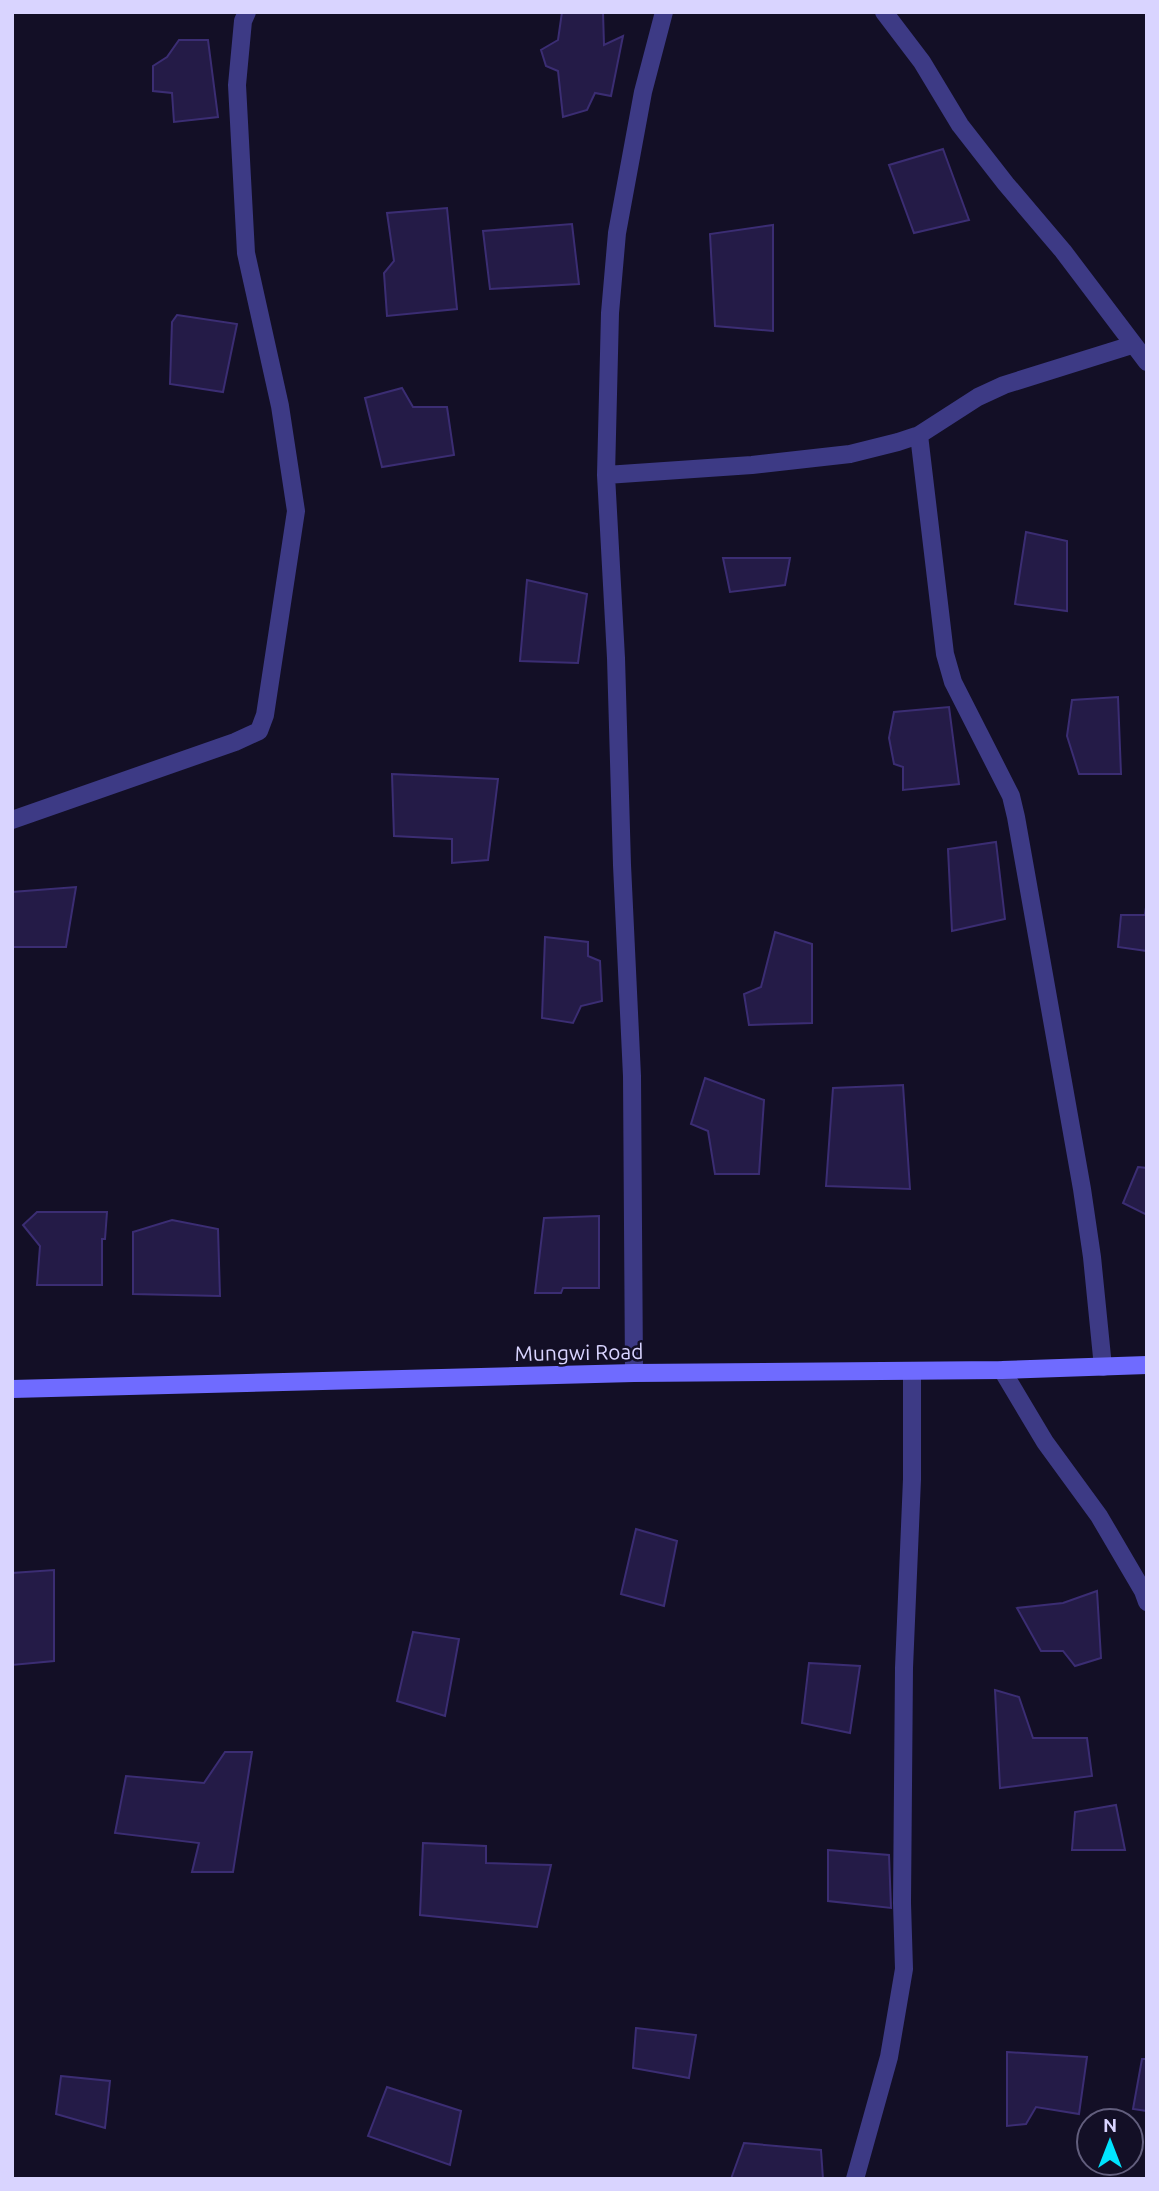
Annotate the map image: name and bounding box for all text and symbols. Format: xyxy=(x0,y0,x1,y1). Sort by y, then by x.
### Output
street label: Mungwi Road xyxy=(514,1339,644,1365)
north arrow xyxy=(1075,2107,1145,2177)
text: N xyxy=(1103,2114,1117,2136)

